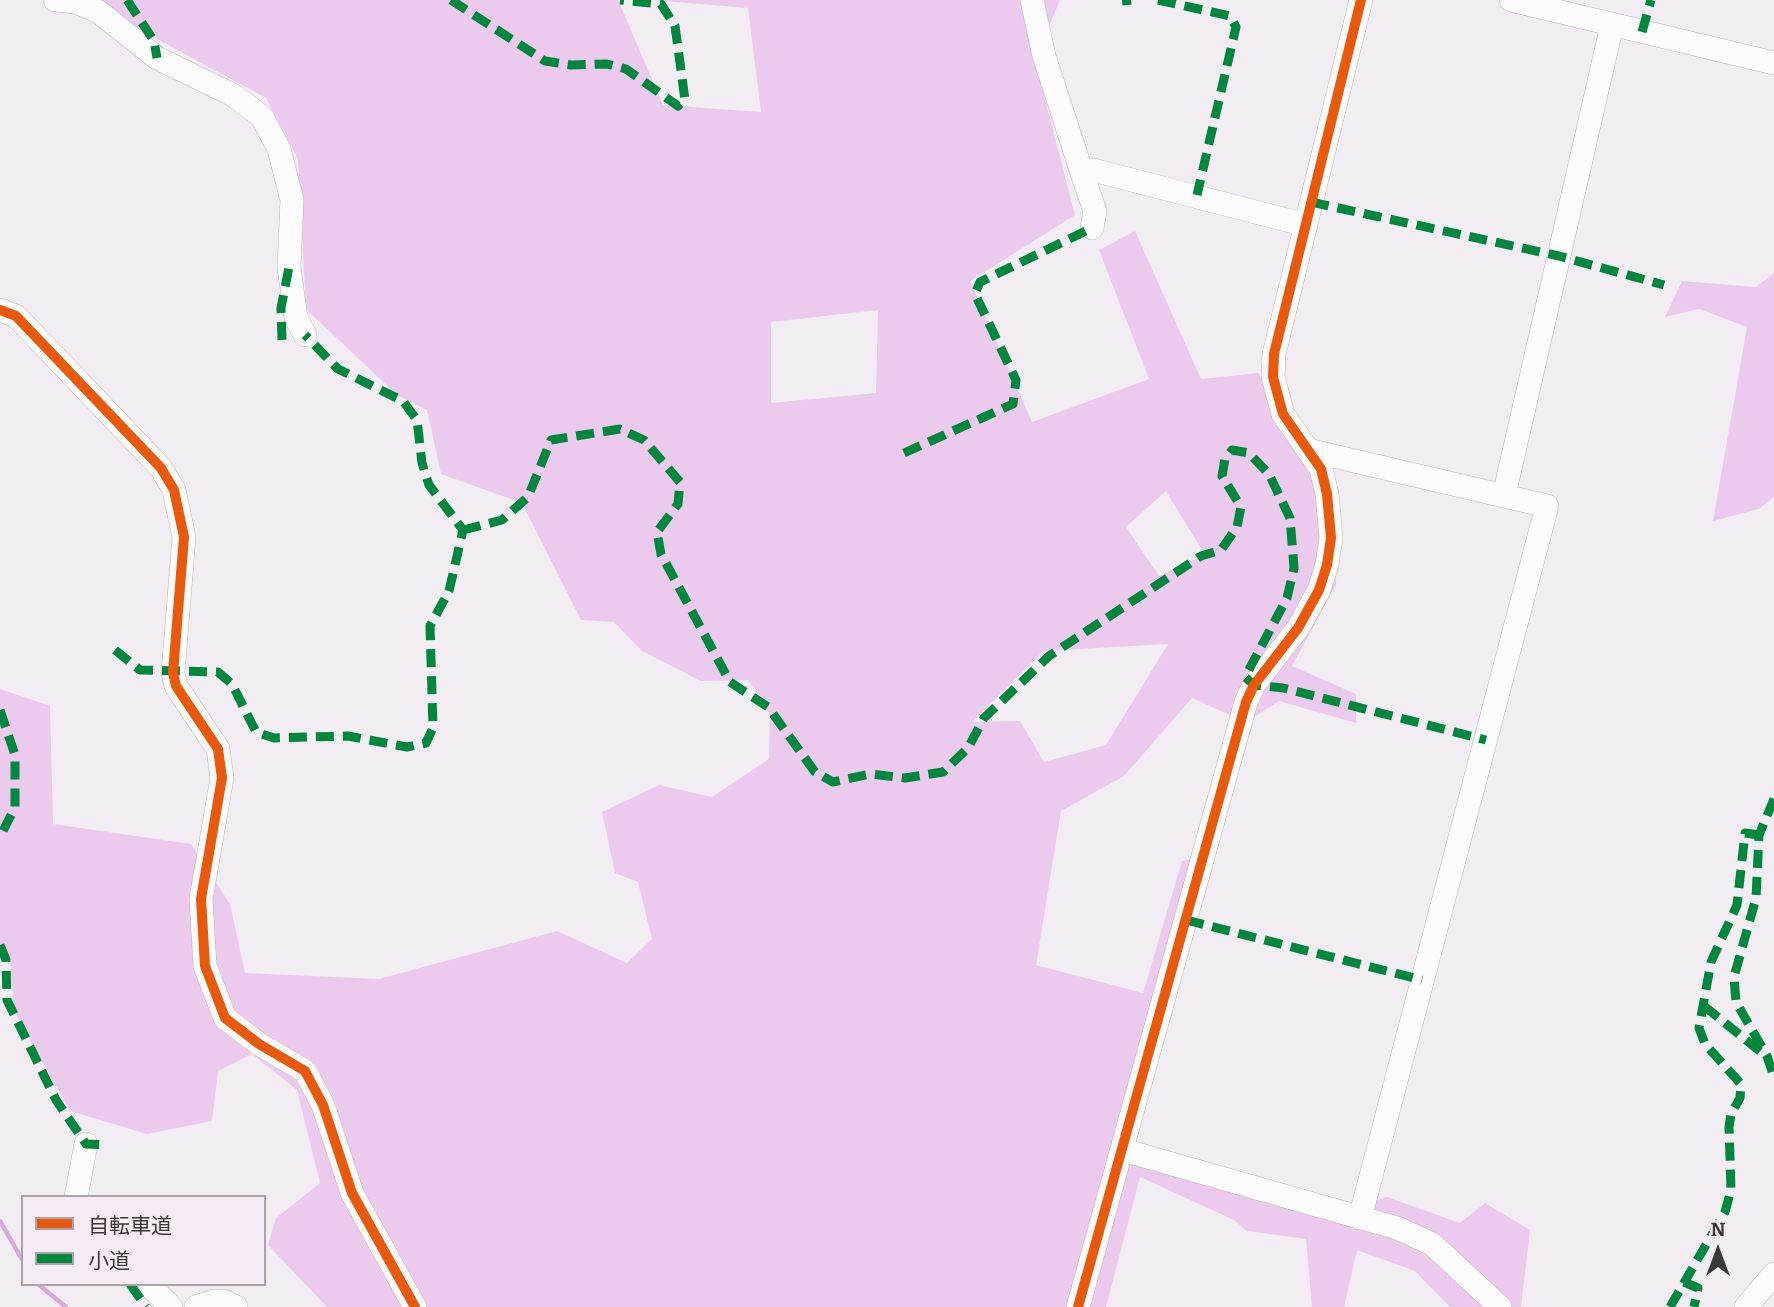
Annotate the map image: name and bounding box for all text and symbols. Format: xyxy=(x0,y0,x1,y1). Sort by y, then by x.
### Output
legend xyxy=(21,1195,266,1286)
text: 自転車道 xyxy=(88,1213,172,1239)
north arrow xyxy=(1683,1216,1753,1286)
text: N xyxy=(1711,1218,1725,1241)
text: 小道 xyxy=(88,1248,130,1274)

